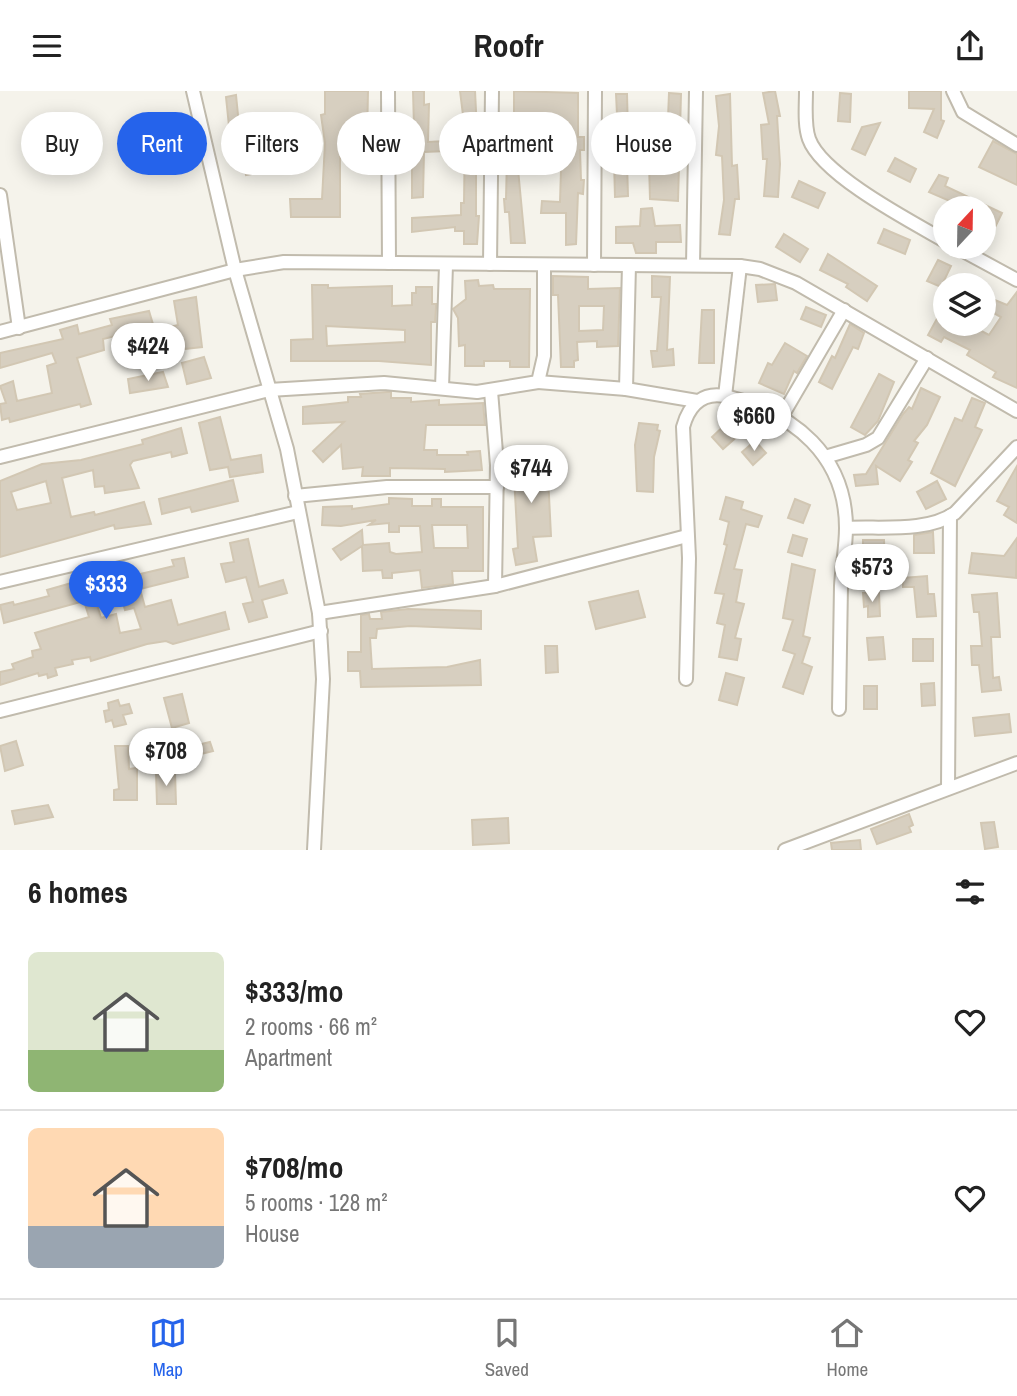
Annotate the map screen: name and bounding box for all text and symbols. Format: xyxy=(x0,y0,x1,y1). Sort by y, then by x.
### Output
text: Roofr xyxy=(474,24,543,67)
icon: menu xyxy=(28,27,66,65)
icon: share xyxy=(951,27,989,65)
chip: Buy xyxy=(21,112,103,175)
chip: Rent xyxy=(117,112,207,175)
chip: Filters xyxy=(221,112,323,175)
chip: New xyxy=(337,112,425,175)
chip: Apartment xyxy=(439,112,577,175)
chip: House xyxy=(591,112,696,175)
north arrow xyxy=(933,196,996,259)
map controls xyxy=(933,196,996,336)
button: layers xyxy=(933,273,996,336)
pin: $424 xyxy=(107,323,189,383)
text: $424 xyxy=(127,330,169,361)
pin: $660 xyxy=(713,393,795,453)
text: $660 xyxy=(733,400,775,431)
pin: $744 xyxy=(490,445,572,505)
text: $744 xyxy=(510,452,552,483)
pin: $573 xyxy=(831,545,913,604)
text: $573 xyxy=(851,551,893,582)
pin: $333 xyxy=(65,561,147,621)
text: $333 xyxy=(85,568,127,599)
pin: $708 xyxy=(125,729,207,788)
text: $708 xyxy=(145,735,187,766)
text: 6 homes xyxy=(28,872,128,912)
icon: filters xyxy=(951,873,989,911)
text: $333/mo xyxy=(245,971,343,1011)
icon: home xyxy=(84,980,168,1064)
icon: heart xyxy=(951,1003,989,1041)
text: 2 rooms · 66 m² xyxy=(245,1011,377,1042)
text: Apartment xyxy=(245,1042,332,1073)
text: $708/mo xyxy=(245,1147,343,1187)
icon: home xyxy=(84,1156,168,1240)
icon: heart xyxy=(951,1179,989,1217)
text: 5 rooms · 128 m² xyxy=(245,1187,388,1218)
text: House xyxy=(245,1218,300,1249)
tab: Map xyxy=(149,1314,187,1382)
tab: Saved xyxy=(485,1314,529,1382)
tab: Home xyxy=(827,1314,868,1382)

